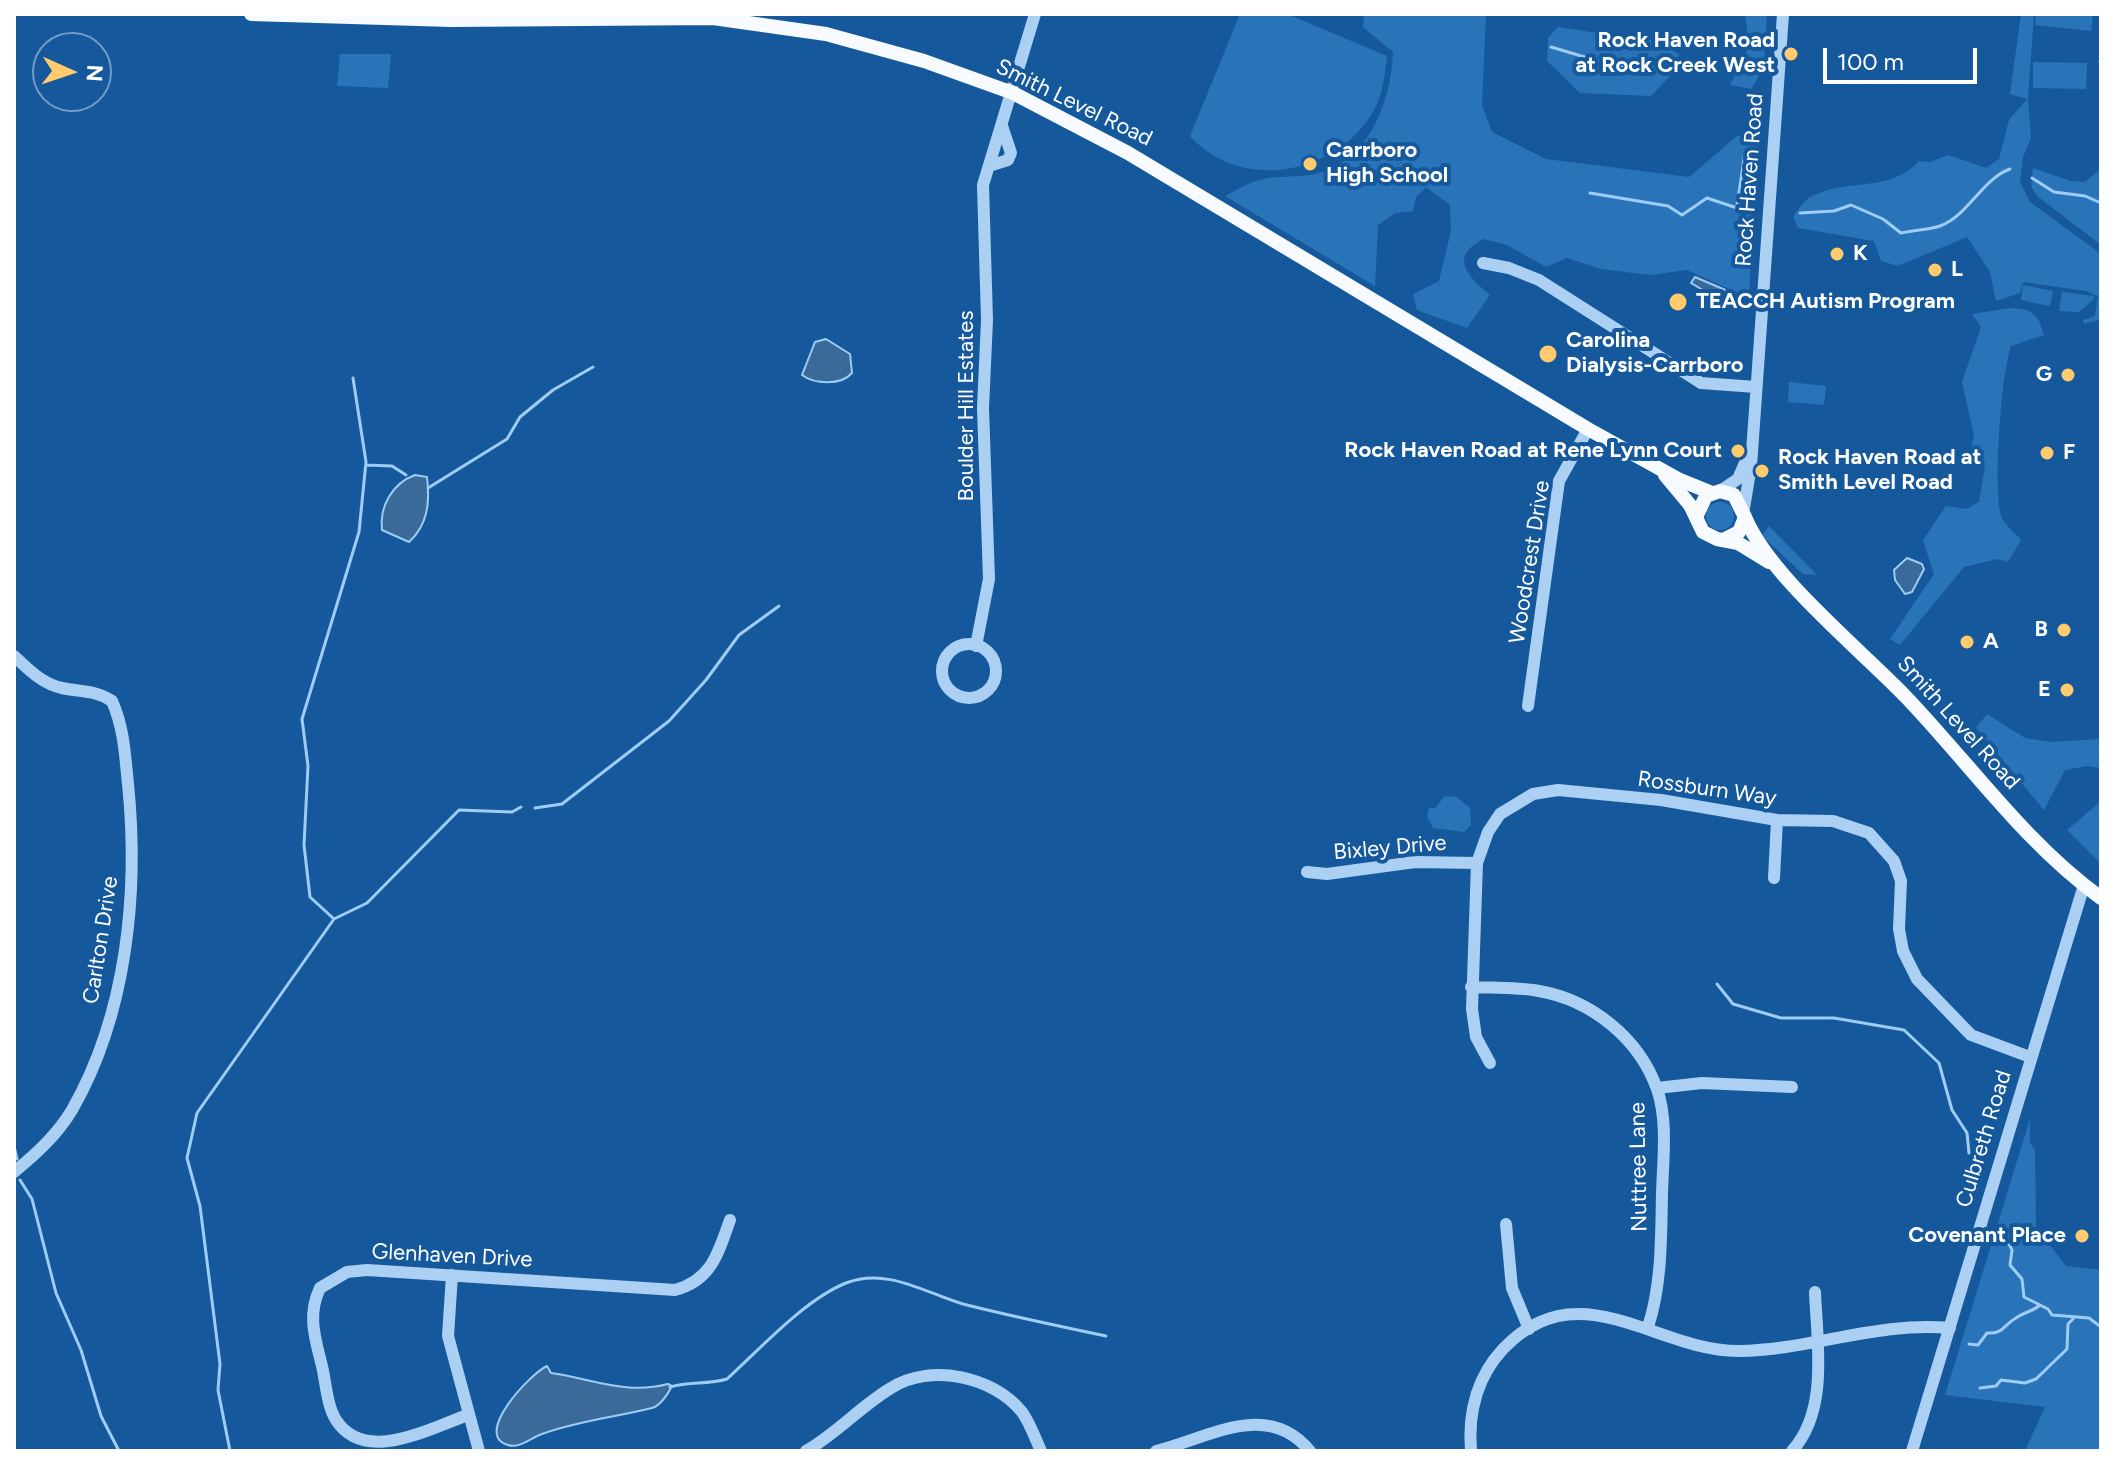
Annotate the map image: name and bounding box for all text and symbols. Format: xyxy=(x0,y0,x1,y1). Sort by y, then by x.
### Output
place label: Rock Haven Road at Rock Creek West xyxy=(1575,28,1775,80)
north arrow xyxy=(32,32,112,112)
scale bar xyxy=(1827,32,1981,82)
marker: Rock Haven Road at Rock Creek West xyxy=(1782,45,1800,63)
text: 100 m xyxy=(1837,47,1904,76)
street label: Smith Level Road xyxy=(992,54,1156,152)
text: N xyxy=(81,64,108,82)
street label: Rock Haven Road xyxy=(1731,92,1769,268)
place label: Carrboro High School xyxy=(1326,138,1448,190)
marker: Carrboro High School xyxy=(1301,155,1319,173)
place label: K xyxy=(1853,241,1868,267)
marker: K xyxy=(1828,245,1846,263)
place label: L xyxy=(1951,257,1963,283)
marker: L xyxy=(1926,261,1944,279)
place label: TEACCH Autism Program xyxy=(1696,289,1955,315)
marker: TEACCH Autism Program xyxy=(1667,291,1689,313)
street label: Boulder Hill Estates xyxy=(954,310,980,502)
place label: Carolina Dialysis-Carrboro xyxy=(1566,328,1744,380)
marker: Carolina Dialysis-Carrboro xyxy=(1537,343,1559,365)
place label: G xyxy=(2036,362,2052,388)
marker: G xyxy=(2059,366,2077,384)
place label: Rock Haven Road at Rene Lynn Court xyxy=(1344,438,1722,464)
place label: F xyxy=(2063,440,2075,466)
marker: Rock Haven Road at Rene Lynn Court xyxy=(1729,442,1747,460)
marker: F xyxy=(2038,444,2056,462)
place label: Rock Haven Road at Smith Level Road xyxy=(1778,445,1981,496)
marker: Rock Haven Road at Smith Level Road xyxy=(1753,462,1771,480)
street label: Woodcrest Drive xyxy=(1504,479,1556,645)
place label: B xyxy=(2035,617,2048,643)
marker: B xyxy=(2055,621,2073,639)
place label: A xyxy=(1983,629,1999,655)
marker: A xyxy=(1958,633,1976,651)
street label: Smith Level Road xyxy=(1891,651,2025,795)
place label: E xyxy=(2038,677,2051,703)
marker: E xyxy=(2058,681,2076,699)
street label: Rossburn Way xyxy=(1636,766,1778,812)
street label: Bixley Drive xyxy=(1332,830,1448,866)
street label: Carlton Drive xyxy=(78,874,124,1006)
street label: Culbreth Road xyxy=(1951,1067,2017,1211)
street label: Nuttree Lane xyxy=(1625,1102,1653,1232)
place label: Covenant Place xyxy=(1908,1223,2066,1249)
marker: Covenant Place xyxy=(2073,1227,2091,1245)
street label: Glenhaven Drive xyxy=(371,1239,533,1273)

